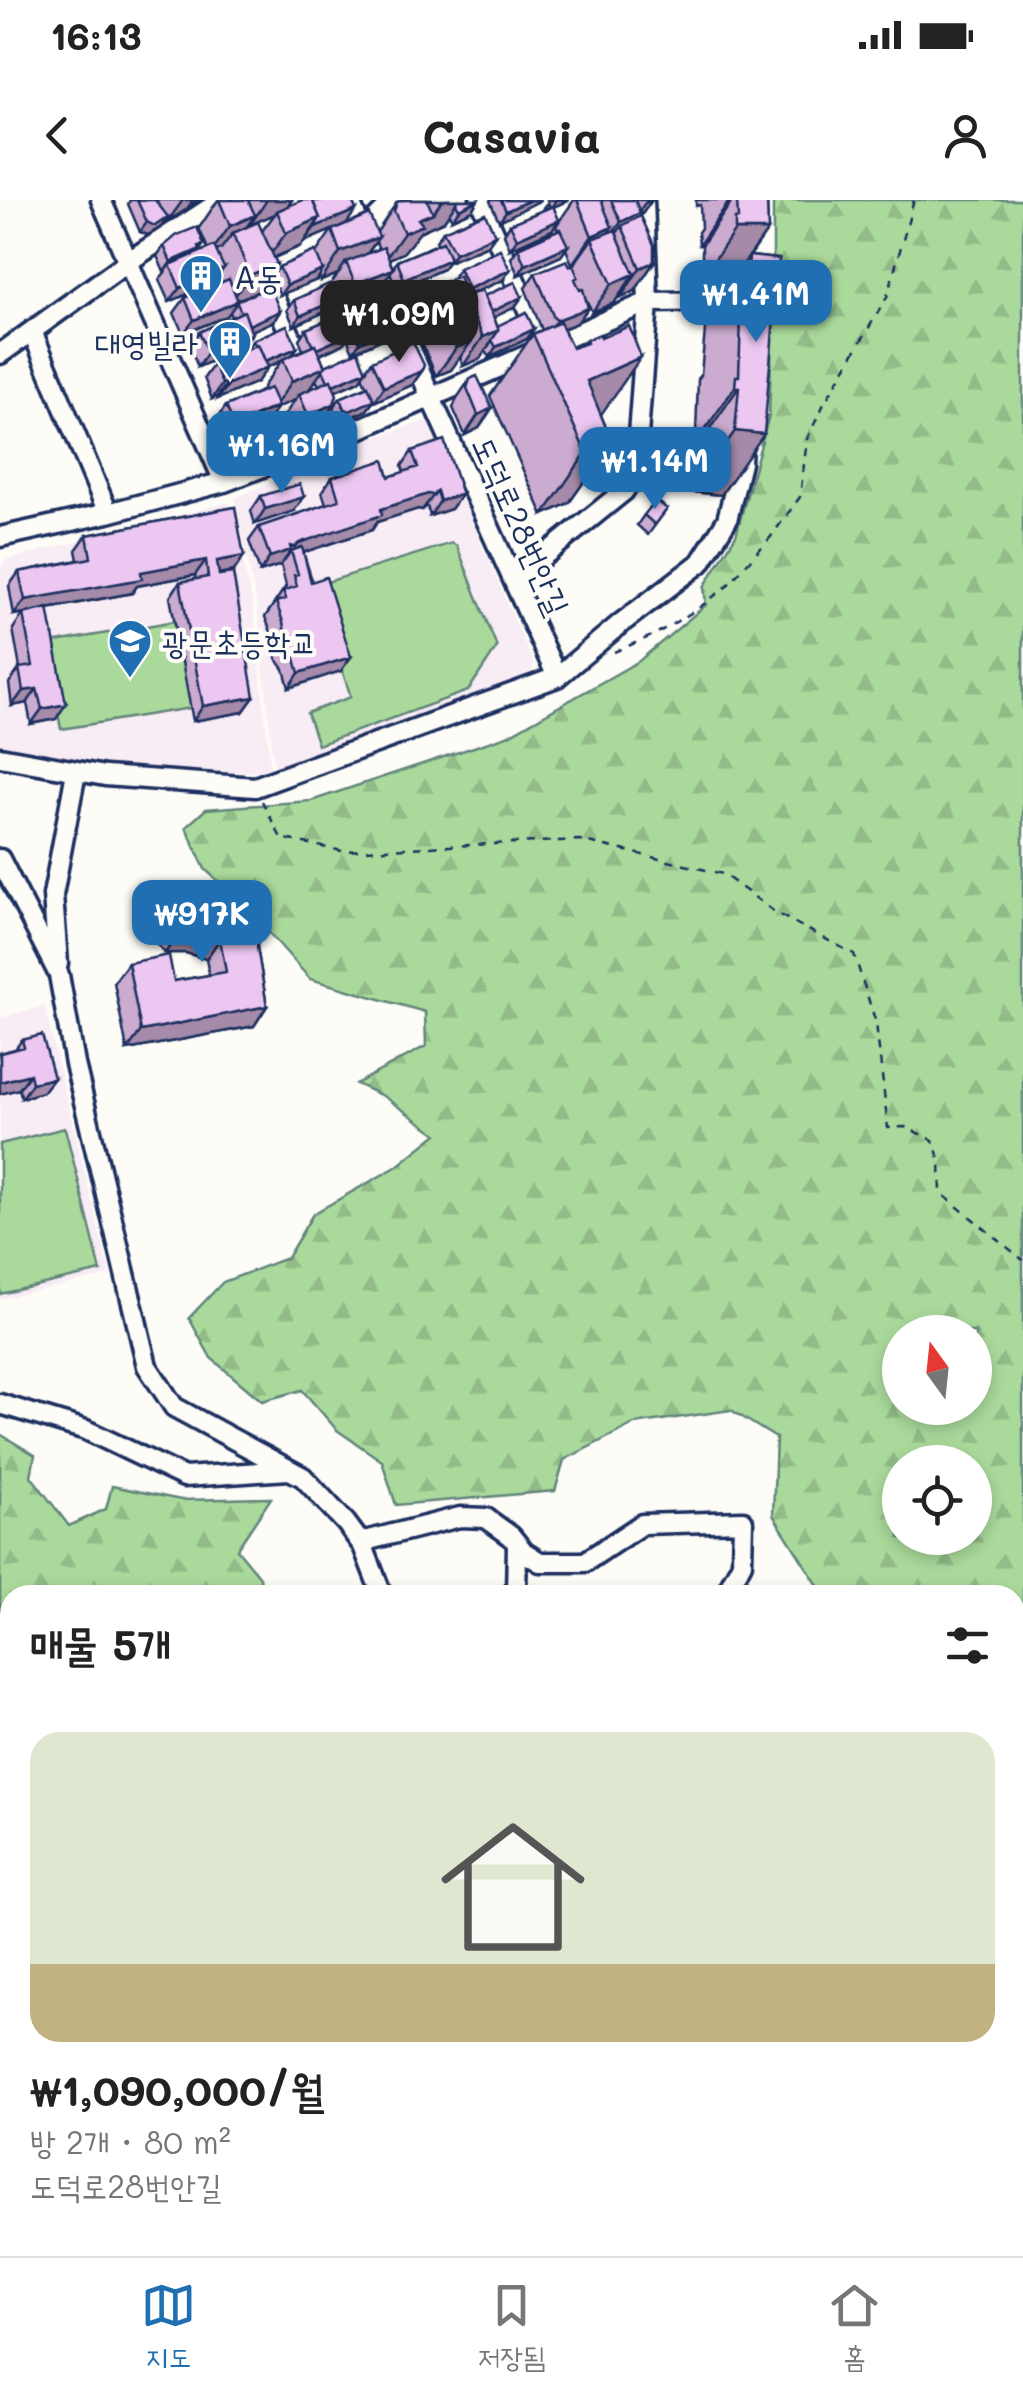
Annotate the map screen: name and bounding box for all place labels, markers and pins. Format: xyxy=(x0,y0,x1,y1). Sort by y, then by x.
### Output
building icon: A동 xyxy=(178,253,224,314)
place label: A동 xyxy=(234,255,282,297)
pin: ₩1.41M xyxy=(675,260,837,345)
pin: ₩1.09M xyxy=(318,280,480,365)
building icon: 대영빌라 xyxy=(207,319,253,380)
place label: 대영빌라 xyxy=(95,321,198,363)
pin: ₩1.16M xyxy=(201,411,363,496)
pin: ₩1.14M xyxy=(574,427,736,512)
school or university icon: 광문초등학교 xyxy=(107,618,153,679)
place label: 광문초등학교 xyxy=(162,620,317,662)
pin: ₩917K xyxy=(132,880,272,965)

